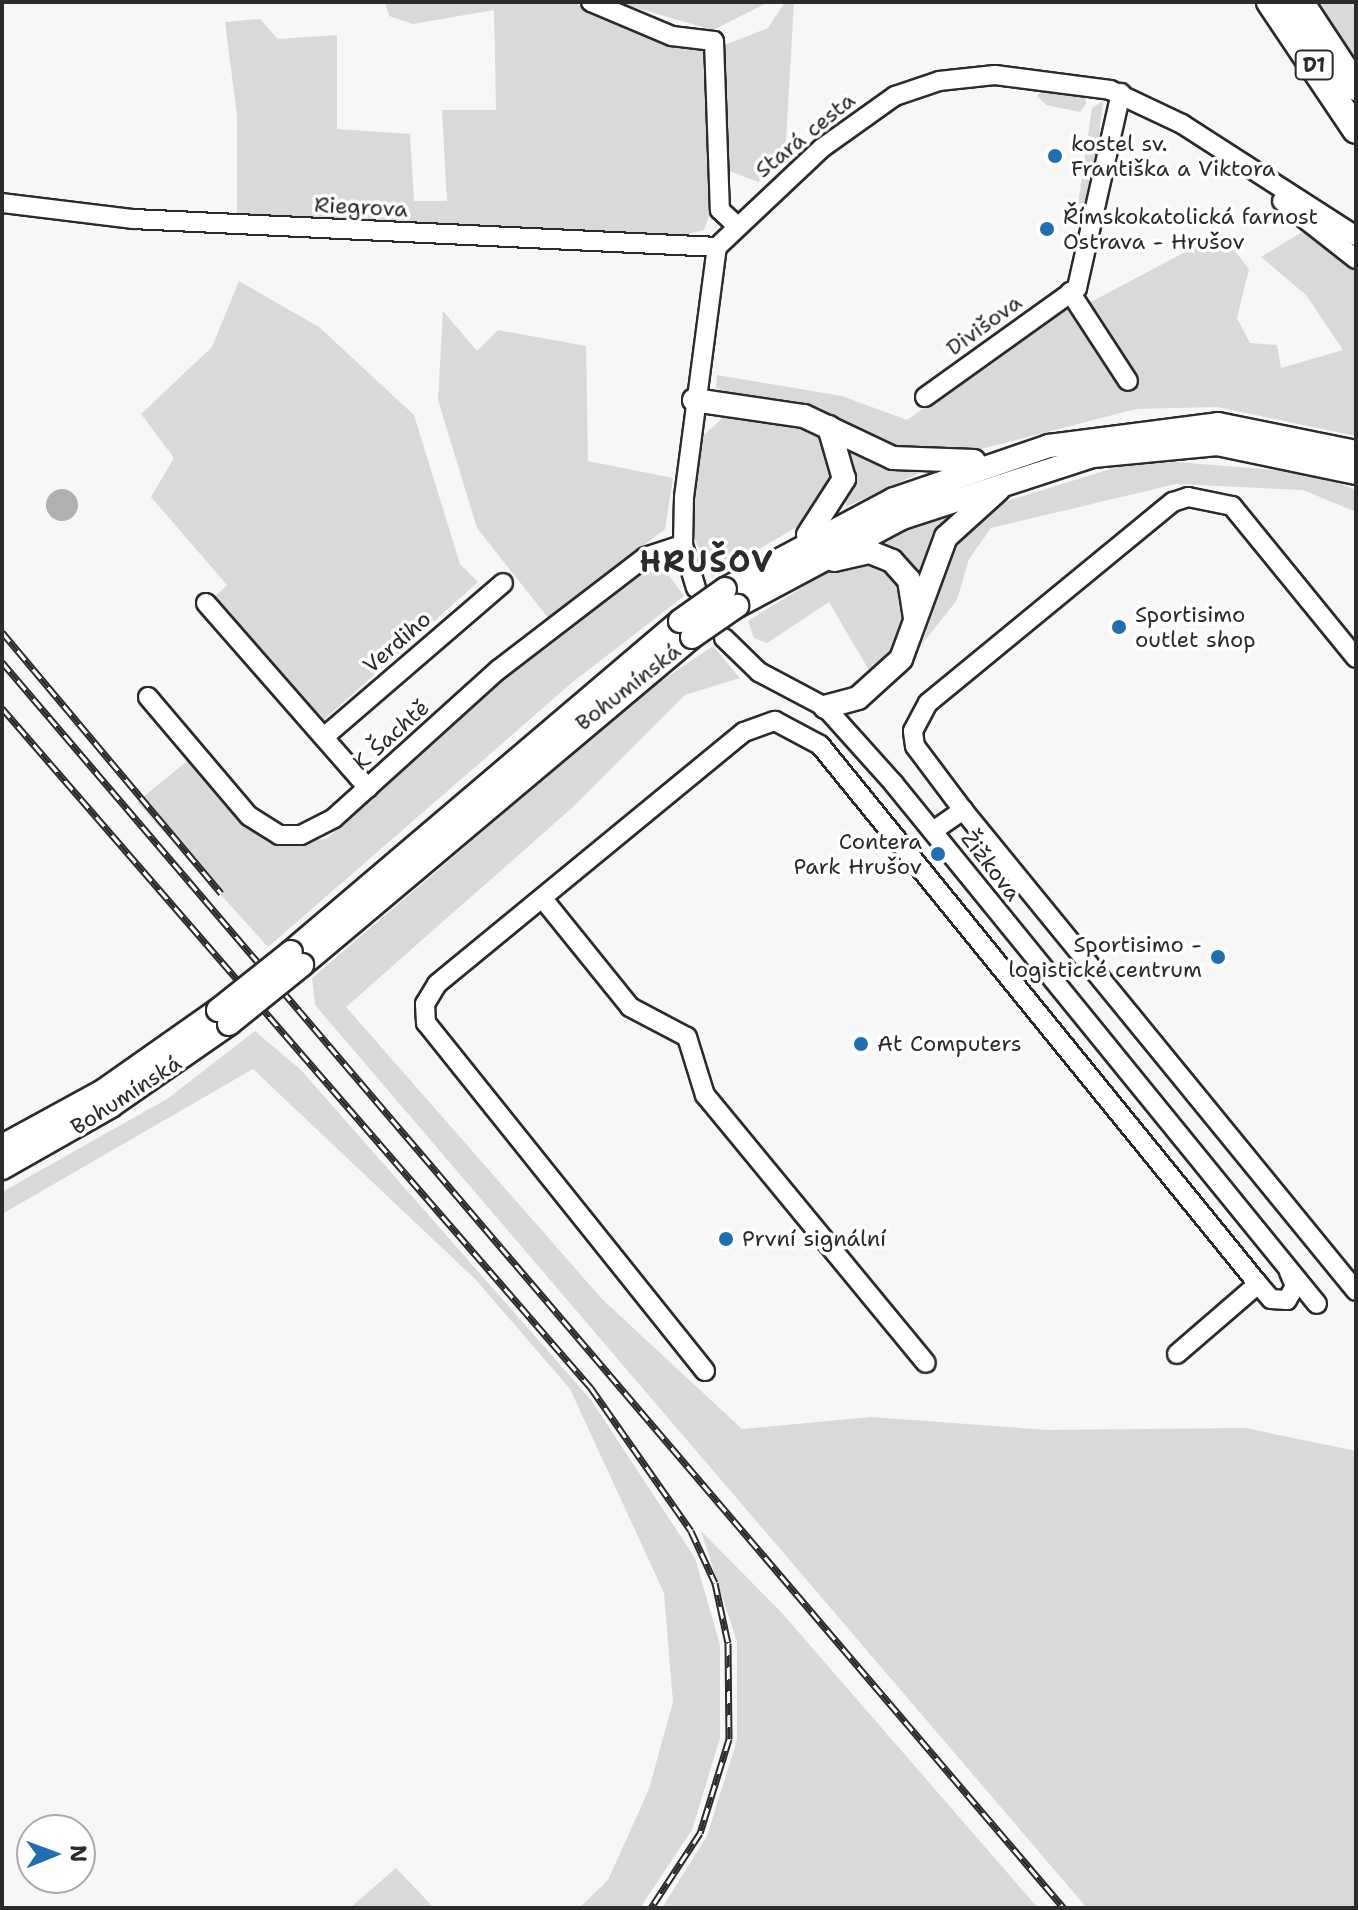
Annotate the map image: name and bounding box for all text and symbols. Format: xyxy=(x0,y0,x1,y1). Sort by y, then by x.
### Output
road number: D1 xyxy=(1294,49,1334,81)
street label: Stará cesta xyxy=(750,87,860,183)
place label: kostel sv. Františka a Viktora xyxy=(1071,130,1276,182)
marker: kostel sv. Františka a Viktora xyxy=(1046,147,1064,165)
street label: Riegrova xyxy=(314,191,408,223)
place label: Římskokatolická farnost Ostrava - Hrušov xyxy=(1063,203,1318,254)
marker: Římskokatolická farnost Ostrava - Hrušov xyxy=(1038,220,1056,238)
street label: Divišova xyxy=(941,289,1027,361)
district label: HRUŠOV xyxy=(640,544,774,580)
place label: Sportisimo outlet shop xyxy=(1135,601,1256,652)
street label: Verdiho xyxy=(358,605,436,679)
marker: Sportisimo outlet shop xyxy=(1110,618,1128,636)
street label: Bohumínská xyxy=(570,638,686,736)
street label: K Šachtě xyxy=(348,694,434,776)
street label: Žižkova xyxy=(956,826,1026,906)
place label: Contera Park Hrušov xyxy=(794,828,922,880)
marker: Contera Park Hrušov xyxy=(929,845,947,863)
place label: Sportisimo - logistické centrum xyxy=(1008,931,1202,982)
marker: Sportisimo - logistické centrum xyxy=(1209,948,1227,966)
place label: At Computers xyxy=(877,1031,1022,1057)
marker: At Computers xyxy=(852,1035,870,1053)
street label: Bohumínská xyxy=(66,1050,186,1140)
place label: První signální xyxy=(742,1226,886,1252)
marker: První signální xyxy=(717,1230,735,1248)
north arrow xyxy=(16,1814,96,1894)
text: N xyxy=(64,1845,93,1863)

